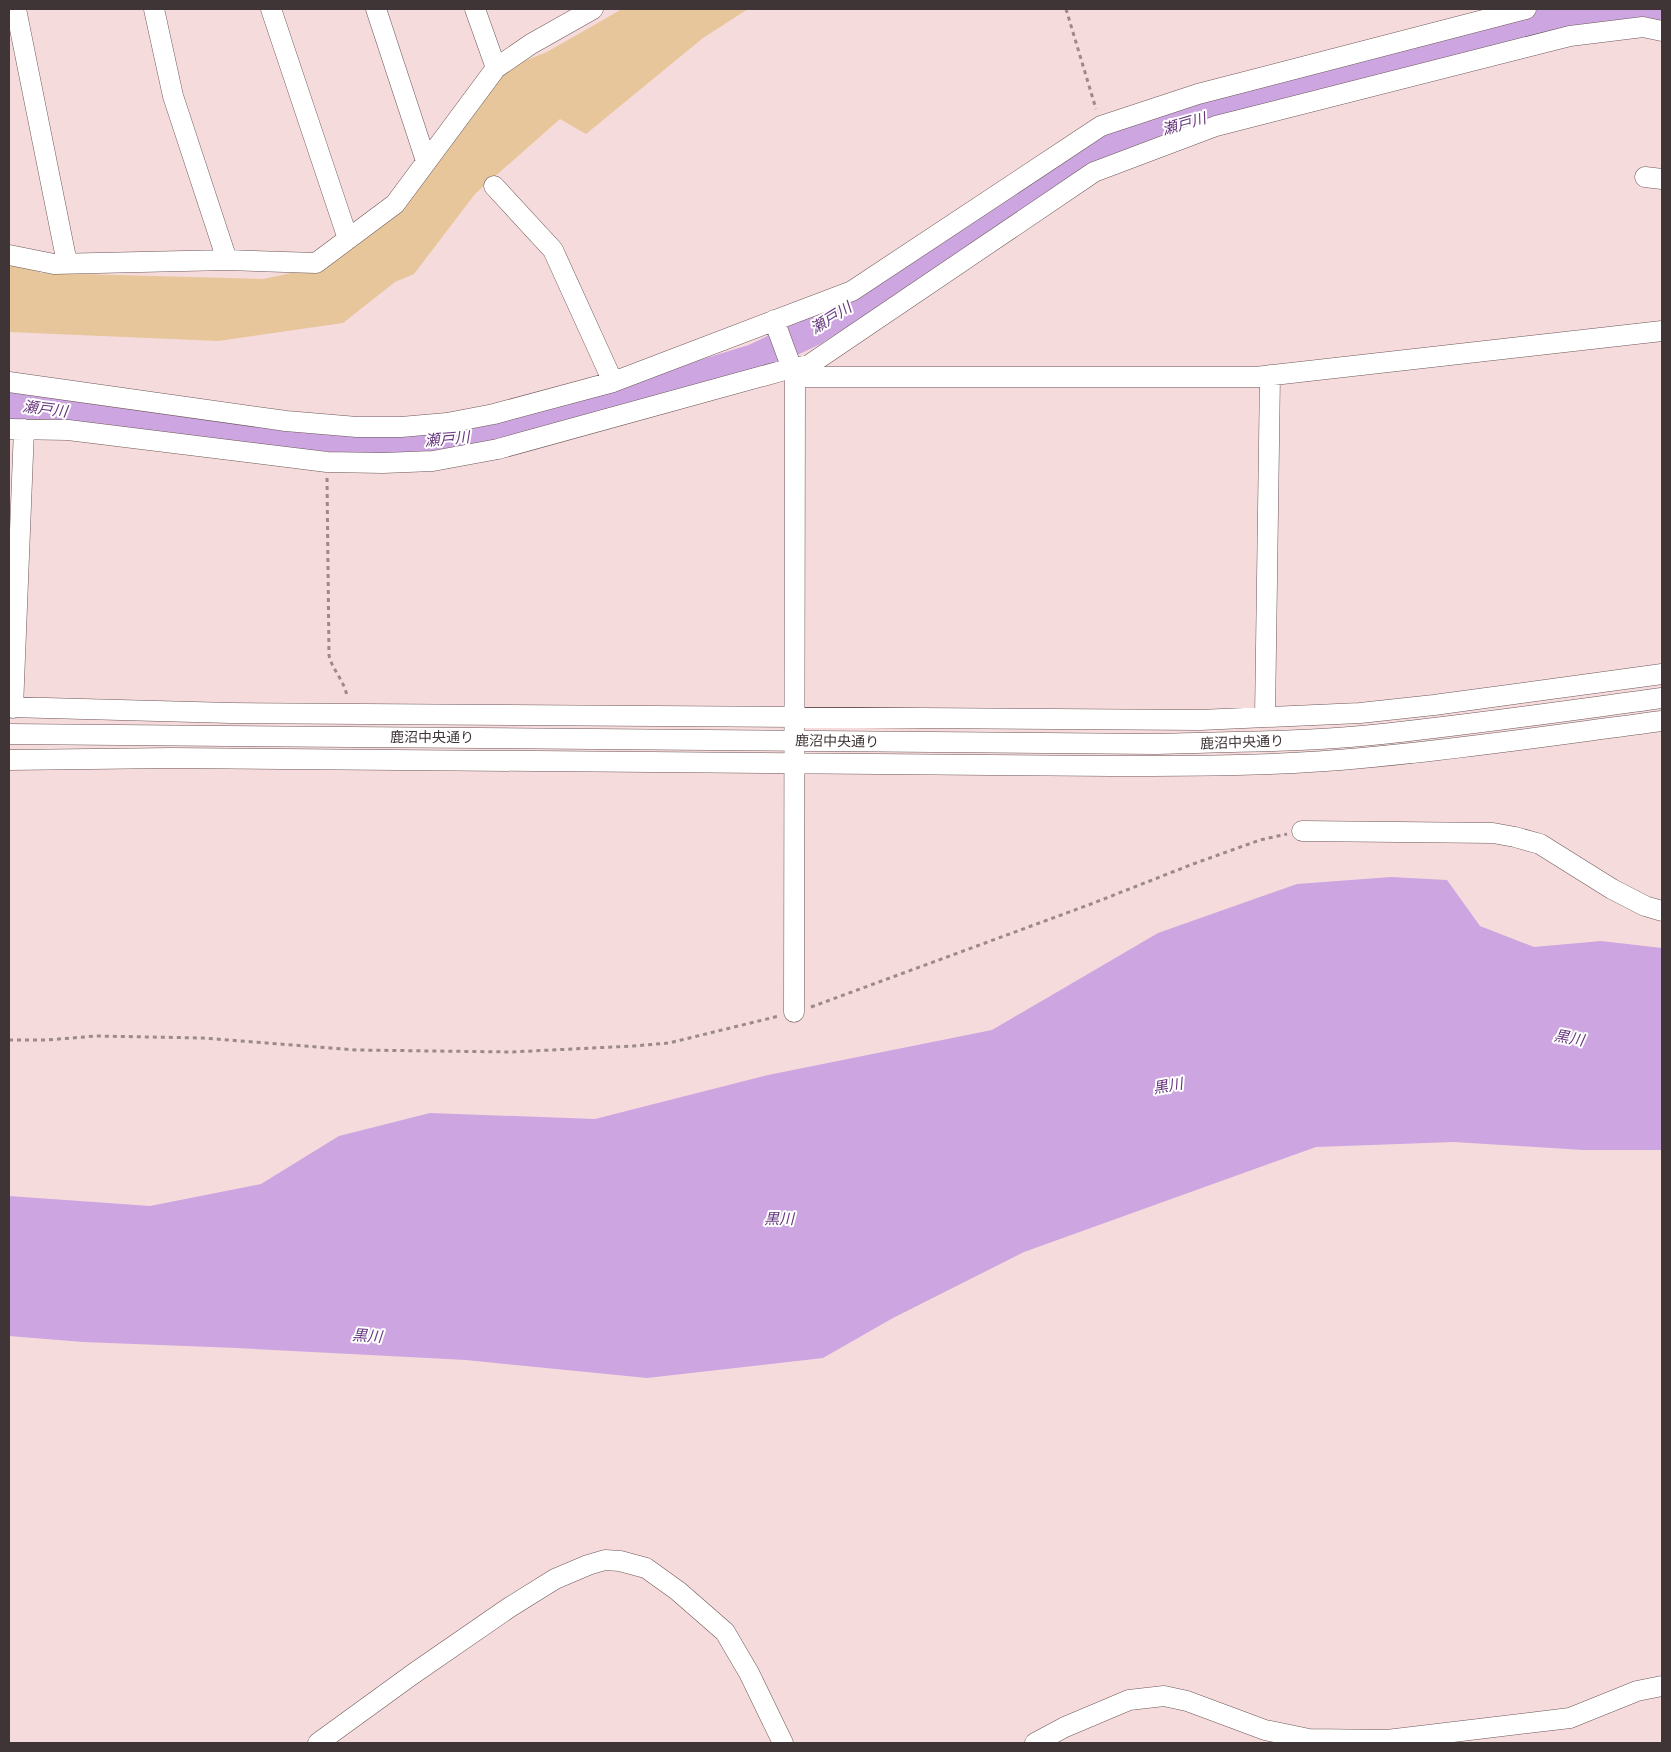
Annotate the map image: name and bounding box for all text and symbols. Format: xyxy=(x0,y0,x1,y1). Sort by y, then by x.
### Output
water label: 瀬戸川 xyxy=(1160,109,1210,139)
water label: 瀬戸川 xyxy=(807,297,857,338)
water label: 瀬戸川 xyxy=(22,397,70,421)
water label: 瀬戸川 xyxy=(424,428,472,450)
street label: 鹿沼中央通り xyxy=(390,729,474,746)
street label: 鹿沼中央通り xyxy=(795,732,879,751)
street label: 鹿沼中央通り xyxy=(1200,733,1284,752)
water label: 黒川 xyxy=(1553,1027,1587,1050)
water label: 黒川 xyxy=(1152,1074,1186,1097)
water label: 黒川 xyxy=(764,1210,796,1228)
water label: 黒川 xyxy=(351,1326,385,1346)

